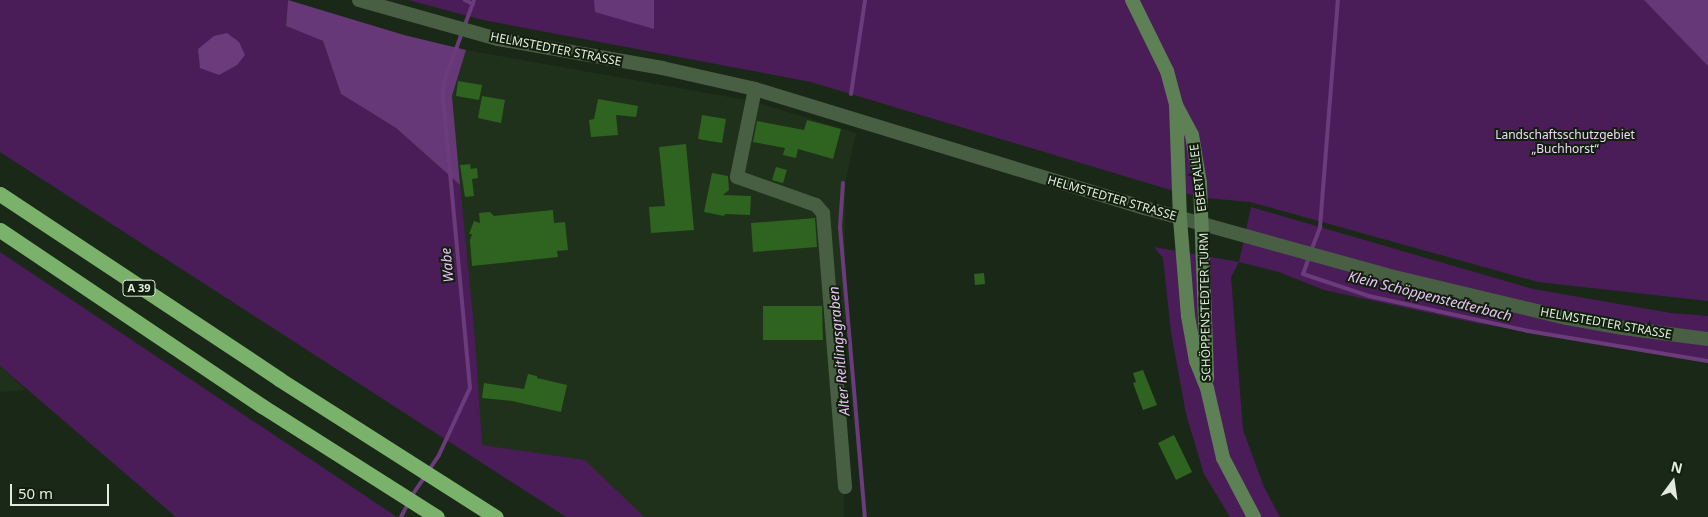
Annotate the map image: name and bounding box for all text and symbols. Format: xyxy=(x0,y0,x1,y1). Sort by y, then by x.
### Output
street label: HELMSTEDTER STRASSE xyxy=(489,29,623,69)
park label: Landschaftsschutzgebiet „Buchhorst“ xyxy=(1495,128,1635,156)
street label: EBERTALLEE xyxy=(1187,143,1209,213)
street label: HELMSTEDTER STRASSE xyxy=(1046,173,1178,223)
street label: SCHÖPPENSTEDTER TURM xyxy=(1197,232,1213,382)
water label: Wabe xyxy=(437,247,457,283)
water label: Klein Schöppenstedterbach xyxy=(1346,268,1514,324)
road number: A 39 xyxy=(122,280,156,296)
water label: Alter Reitlingsgraben xyxy=(825,286,853,416)
street label: HELMSTEDTER STRASSE xyxy=(1539,304,1673,342)
text: N xyxy=(1669,456,1685,478)
north arrow xyxy=(1648,457,1698,507)
scale bar xyxy=(12,474,111,506)
text: 50 m xyxy=(18,483,53,503)

